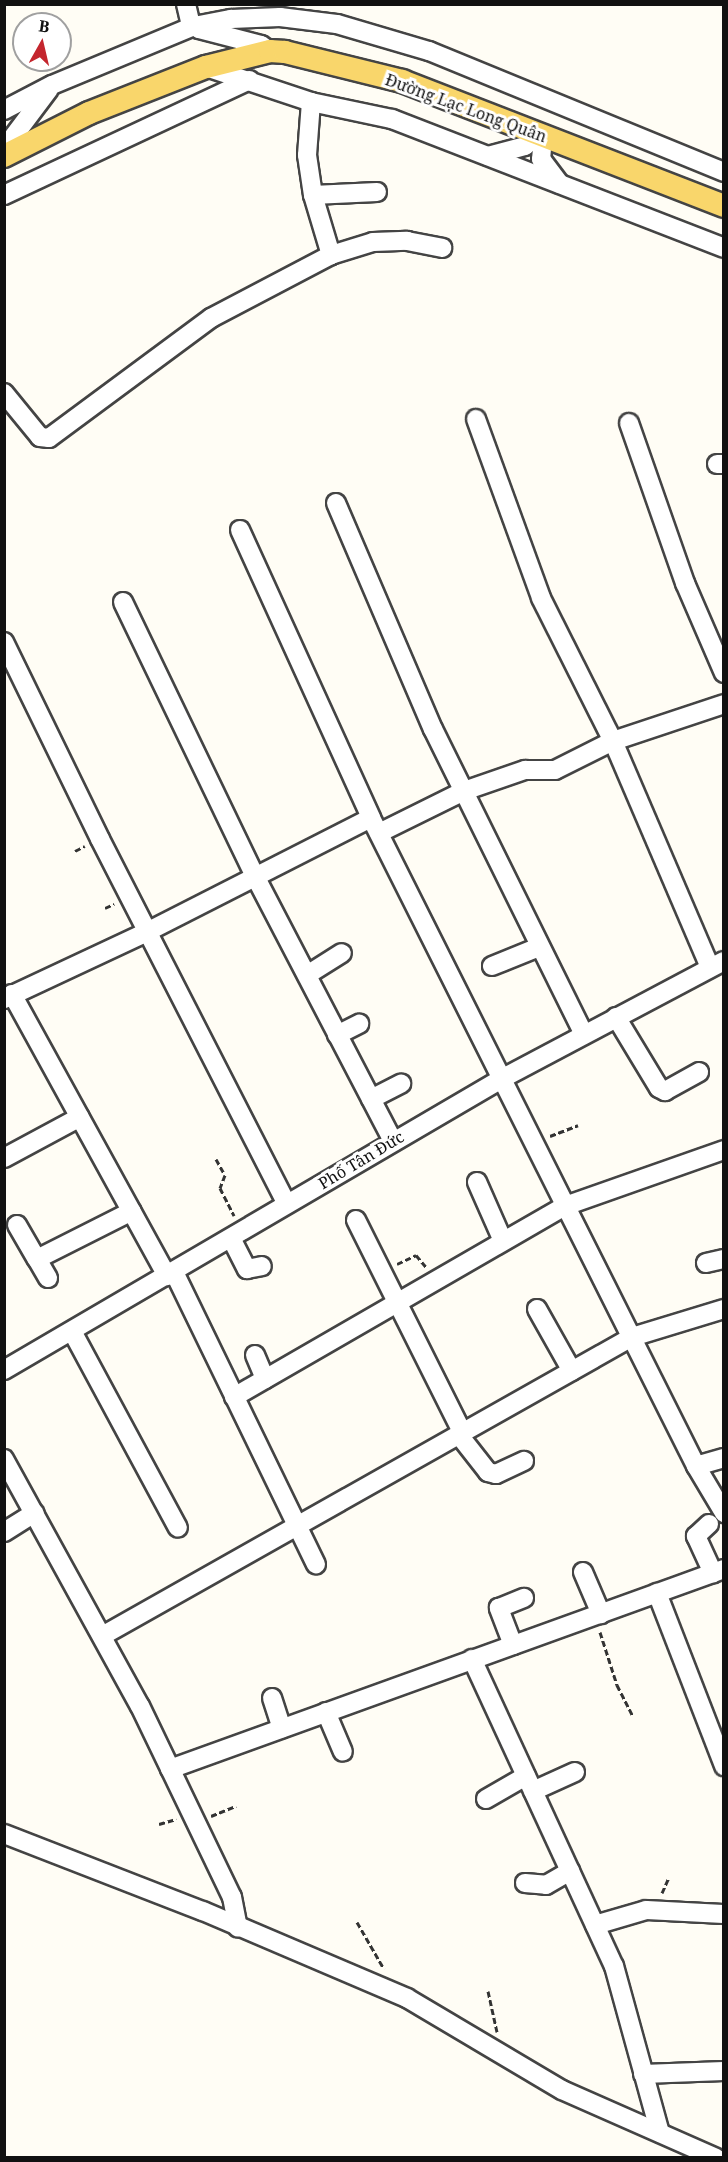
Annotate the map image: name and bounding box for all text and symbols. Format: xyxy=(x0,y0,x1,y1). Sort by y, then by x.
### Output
north arrow xyxy=(12,12,72,72)
text: B xyxy=(37,15,51,38)
street label: Đường Lạc Long Quân xyxy=(383,70,549,146)
street label: Phố Tân Đức xyxy=(315,1127,407,1193)

